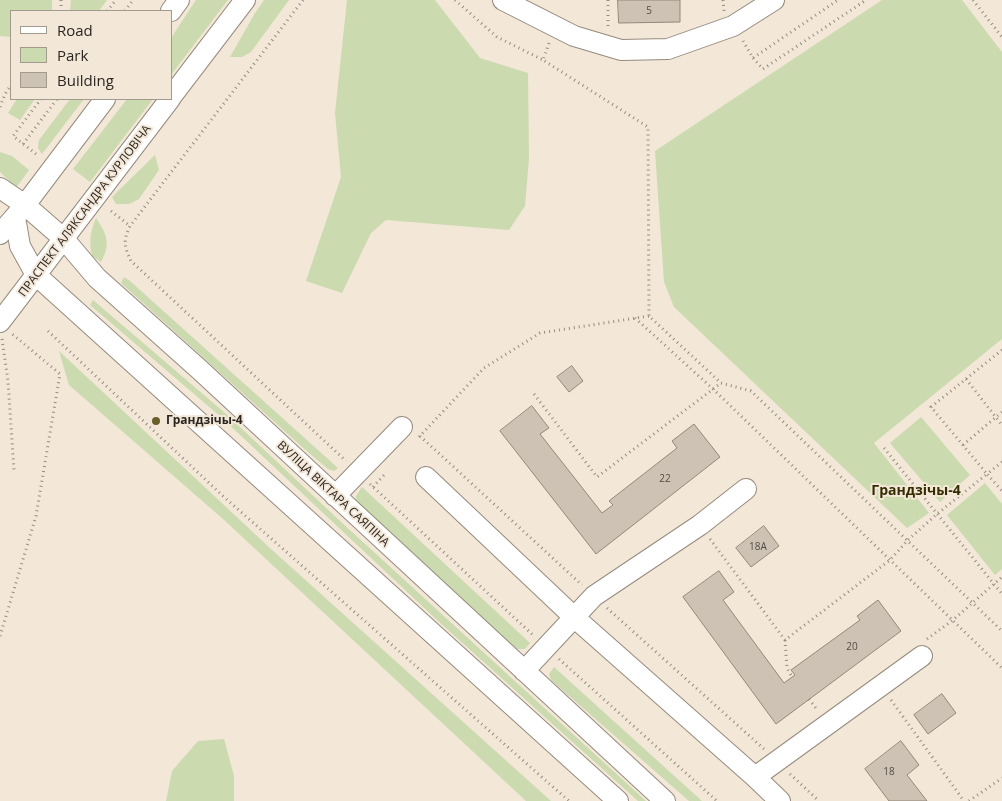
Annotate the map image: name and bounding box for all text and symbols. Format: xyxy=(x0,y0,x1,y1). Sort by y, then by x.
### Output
house number: 5 xyxy=(646,5,652,17)
legend xyxy=(10,10,172,100)
text: Road xyxy=(57,20,93,40)
text: Park xyxy=(57,45,88,65)
text: Building xyxy=(57,70,114,90)
street label: ПРАСПЕКТ АЛЯКСАНДРА КУРЛОВІЧА xyxy=(16,122,154,300)
place label: Грандзічы-4 xyxy=(166,414,243,428)
marker: Грандзічы-4 xyxy=(150,415,162,427)
street label: ВУЛІЦА ВІКТАРА САЯПІНА xyxy=(274,438,392,550)
house number: 22 xyxy=(659,473,671,485)
district label: Грандзічы-4 xyxy=(871,483,961,499)
house number: 18А xyxy=(749,541,767,553)
house number: 20 xyxy=(846,641,858,653)
house number: 18 xyxy=(883,766,895,778)

